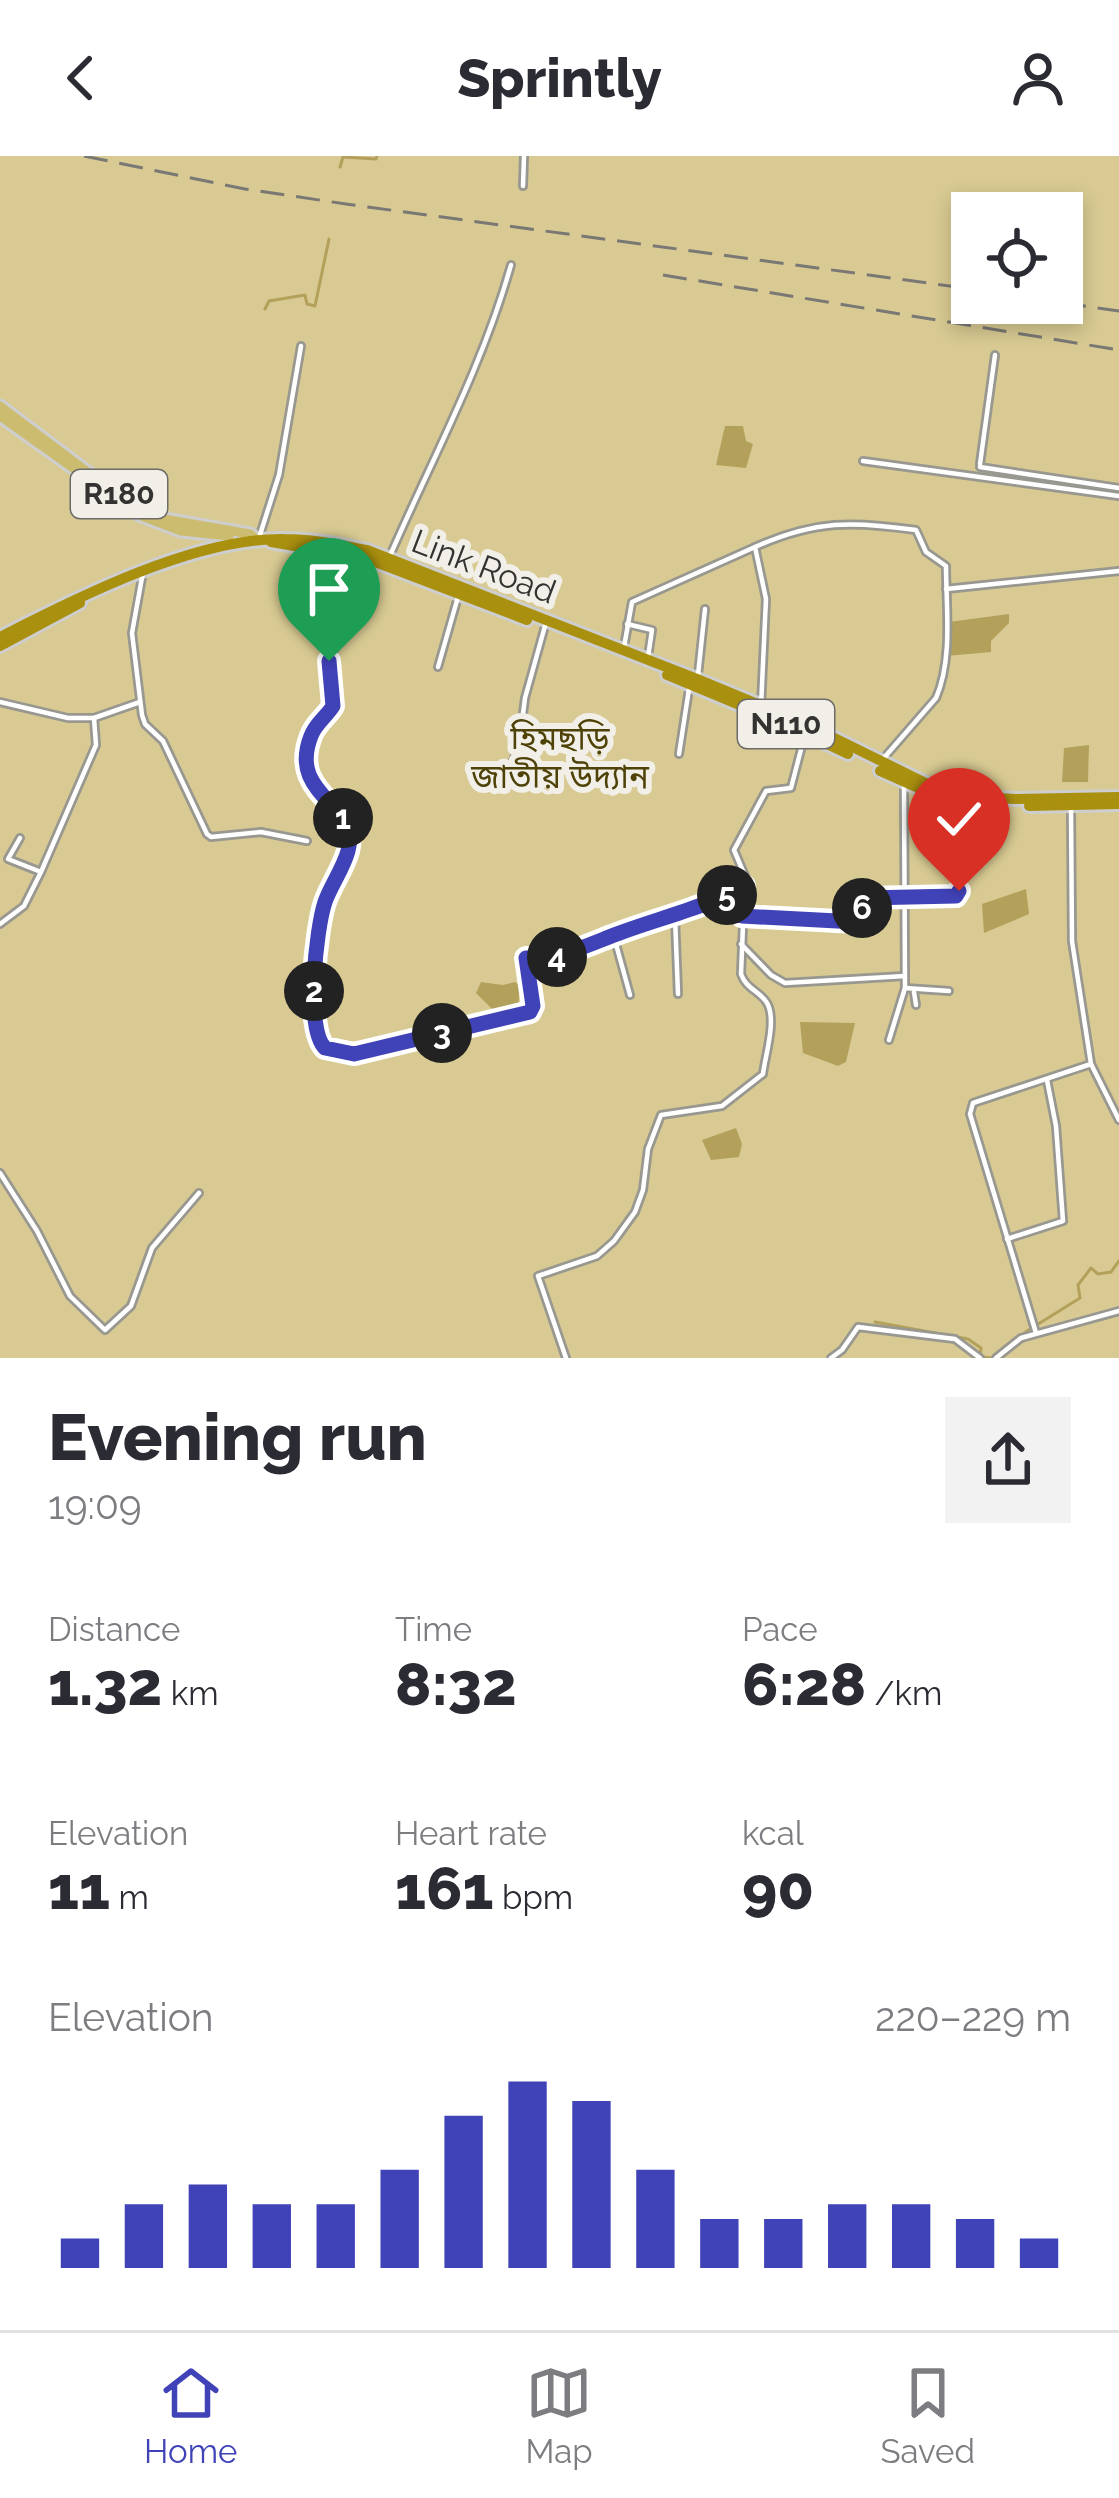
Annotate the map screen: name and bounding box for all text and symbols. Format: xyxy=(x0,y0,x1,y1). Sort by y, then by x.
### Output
icon: back xyxy=(48,45,114,111)
icon: person xyxy=(1005,45,1071,111)
text: Sprintly xyxy=(457,46,662,110)
map controls xyxy=(951,192,1083,324)
button: locate xyxy=(951,192,1083,324)
road number: R180 xyxy=(71,470,167,518)
street label: Link Road xyxy=(406,521,561,612)
pin xyxy=(278,538,380,661)
icon: arrive xyxy=(296,556,362,622)
road number: N110 xyxy=(738,700,834,748)
park label: হিমছড়ি জাতীয় উদ্যান xyxy=(470,719,650,796)
pin xyxy=(908,768,1010,891)
icon: check xyxy=(926,786,992,852)
pin: 1 xyxy=(313,788,373,848)
text: 1 xyxy=(335,798,351,837)
pin: 5 xyxy=(697,865,757,925)
text: 5 xyxy=(718,875,736,914)
pin: 6 xyxy=(832,878,892,938)
text: 6 xyxy=(852,888,872,927)
pin: 4 xyxy=(527,927,587,987)
text: 4 xyxy=(548,937,566,976)
pin: 2 xyxy=(284,961,344,1021)
text: 2 xyxy=(305,971,323,1010)
pin: 3 xyxy=(412,1003,472,1063)
text: 3 xyxy=(433,1013,451,1052)
button: share xyxy=(945,1397,1071,1523)
text: Evening run xyxy=(48,1398,427,1475)
text: 19:09 xyxy=(48,1482,142,1528)
text: Distance xyxy=(48,1610,180,1649)
text: Time xyxy=(395,1610,472,1649)
text: Pace xyxy=(742,1610,818,1649)
text: 1.32 xyxy=(48,1649,162,1719)
text: 8:32 xyxy=(395,1649,517,1719)
text: 6:28 xyxy=(742,1649,866,1719)
text: km xyxy=(162,1674,219,1713)
text: /km xyxy=(866,1674,942,1713)
text: Elevation xyxy=(48,1814,188,1853)
text: Heart rate xyxy=(395,1814,547,1853)
text: kcal xyxy=(742,1814,804,1853)
text: 11 xyxy=(48,1853,110,1923)
text: 161 xyxy=(395,1853,494,1923)
text: 90 xyxy=(742,1853,814,1923)
text: m xyxy=(110,1878,149,1917)
text: bpm xyxy=(494,1878,573,1917)
text: Elevation xyxy=(48,1994,214,2040)
text: 220–229 m xyxy=(875,1994,1071,2040)
tab: Home xyxy=(144,2360,237,2471)
tab: Map xyxy=(525,2360,593,2471)
tab: Saved xyxy=(881,2360,975,2471)

